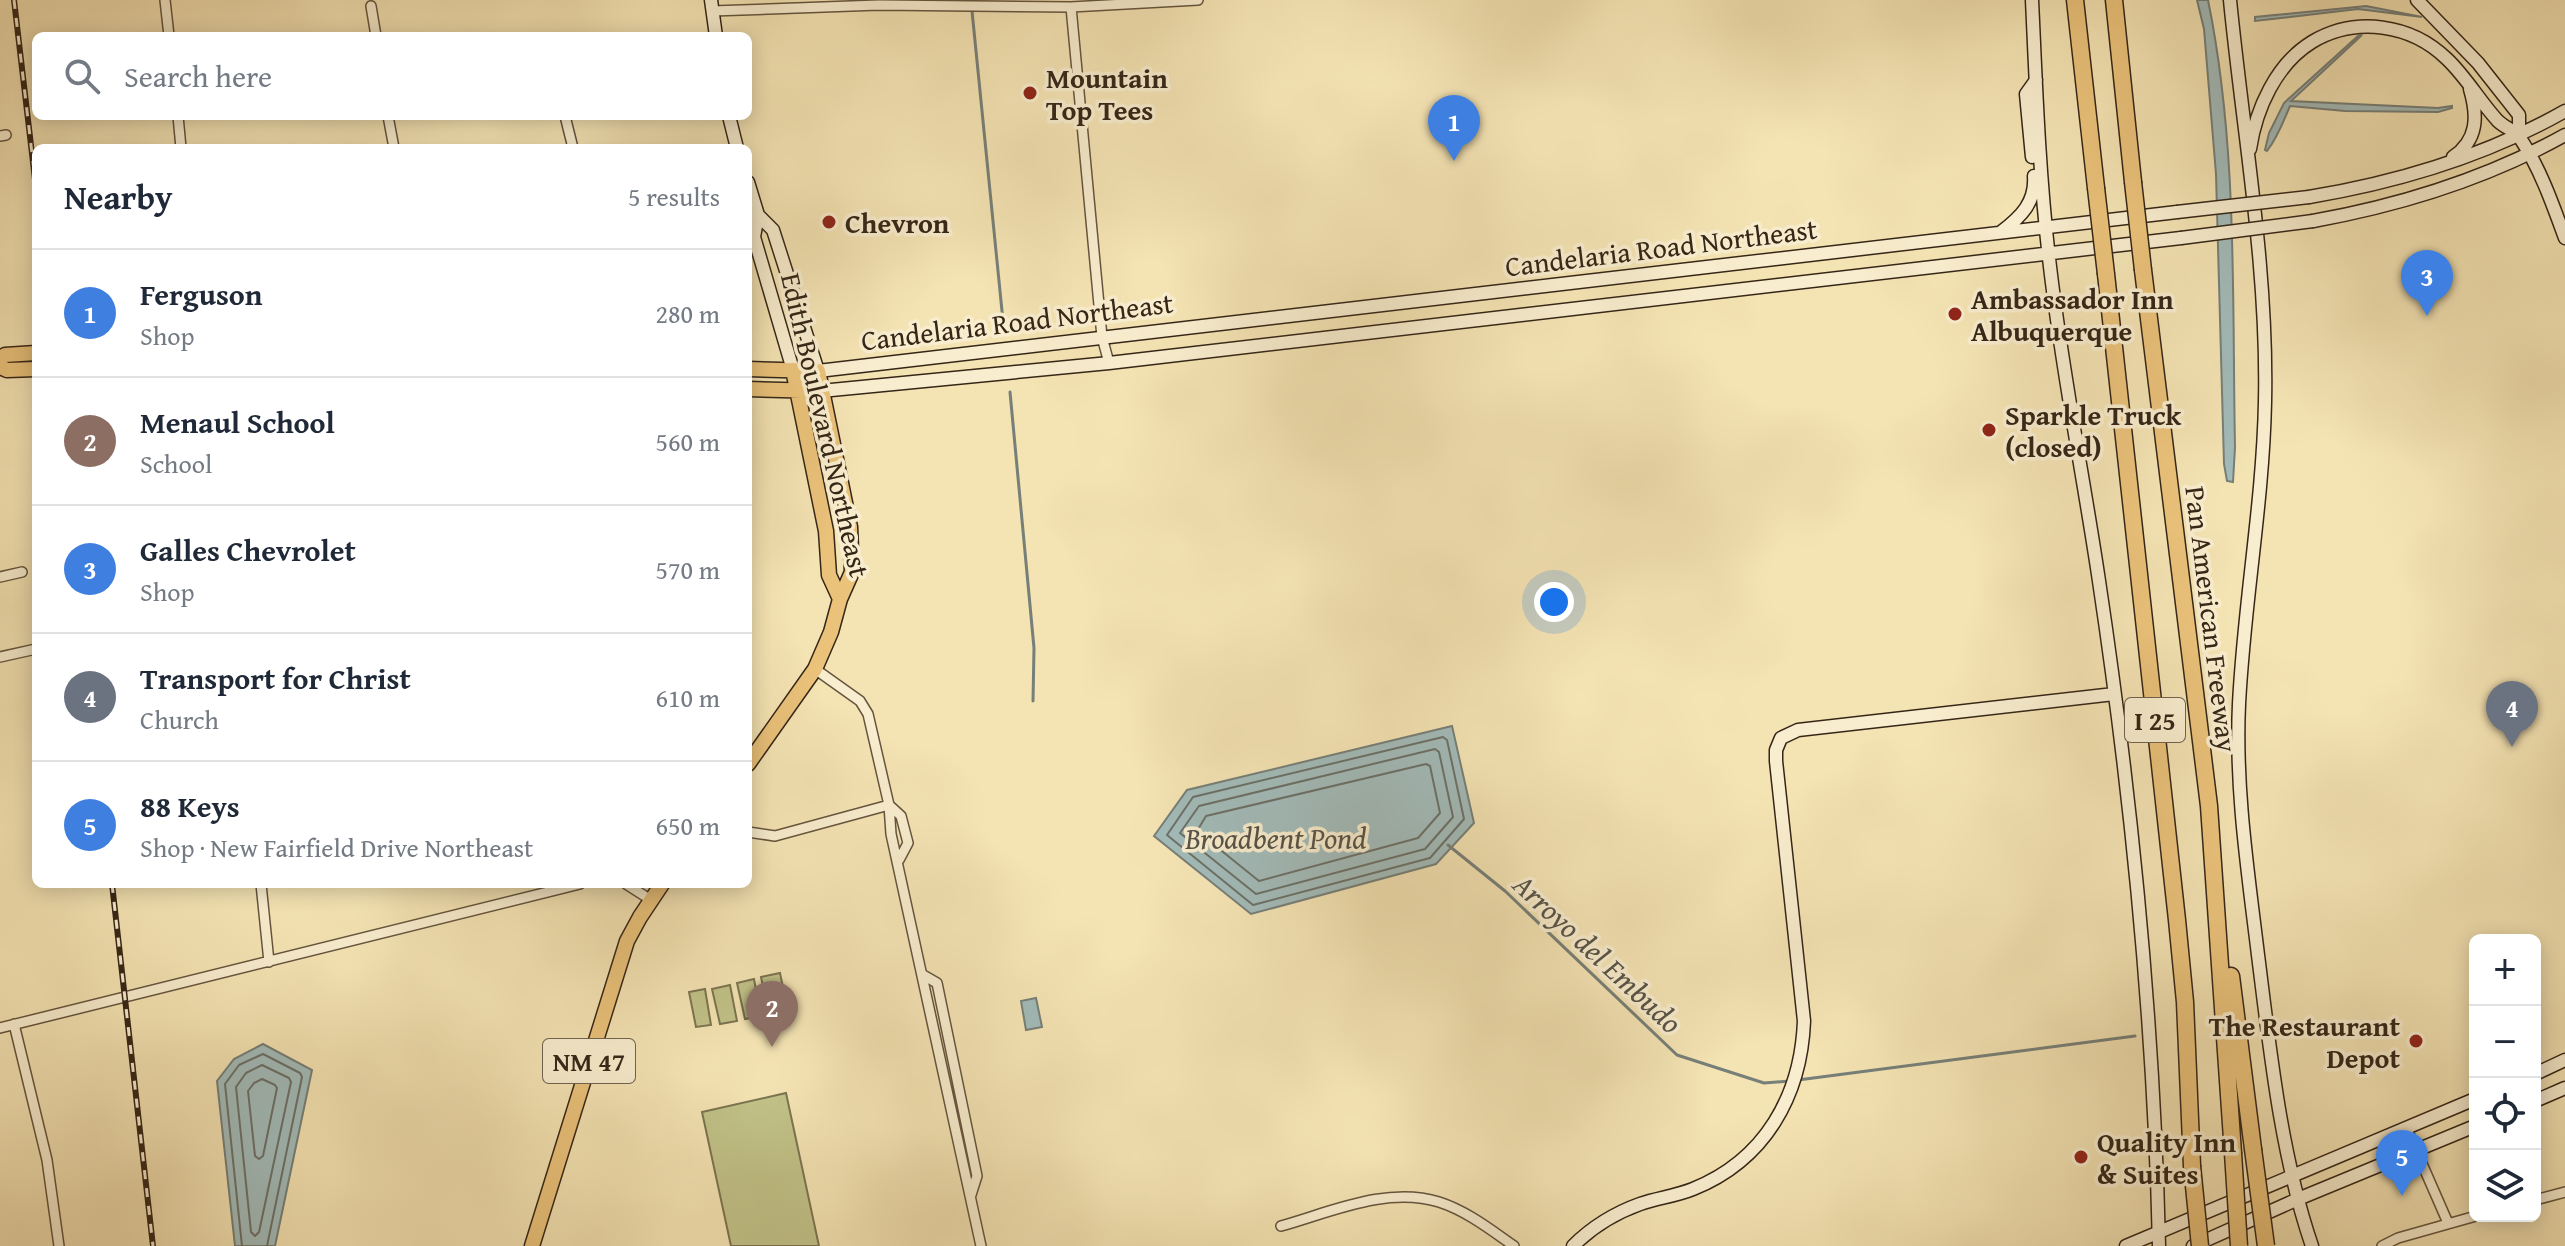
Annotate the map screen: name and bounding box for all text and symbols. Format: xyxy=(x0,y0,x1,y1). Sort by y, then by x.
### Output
search box xyxy=(32,32,752,120)
icon: search xyxy=(60,54,104,98)
text: Search here xyxy=(124,54,272,98)
place label: Mountain Top Tees xyxy=(1046,57,1168,130)
marker: Mountain Top Tees xyxy=(1021,84,1039,102)
pin: 1 xyxy=(1428,95,1480,161)
text: Nearby xyxy=(64,172,173,221)
text: 5 results xyxy=(628,177,720,216)
place label: Chevron xyxy=(845,202,950,243)
street label: Candelaria Road Northeast xyxy=(1503,208,1819,286)
marker: Chevron xyxy=(820,213,838,231)
pin: 3 xyxy=(2401,250,2453,316)
street label: Edith Boulevard Northeast xyxy=(771,269,881,581)
text: Ferguson xyxy=(140,272,262,316)
place label: Ambassador Inn Albuquerque xyxy=(1971,278,2174,351)
street label: Candelaria Road Northeast xyxy=(859,282,1175,360)
text: 1 xyxy=(83,294,97,333)
text: 280 m xyxy=(655,294,720,333)
marker: Ambassador Inn Albuquerque xyxy=(1946,305,1964,323)
text: Shop xyxy=(140,316,195,355)
place label: Sparkle Truck (closed) xyxy=(2005,394,2182,467)
text: Menaul School xyxy=(140,400,335,444)
marker: Sparkle Truck (closed) xyxy=(1980,421,1998,439)
text: 2 xyxy=(83,422,97,461)
text: 560 m xyxy=(655,422,720,461)
text: School xyxy=(140,444,212,483)
street label: Pan American Freeway xyxy=(2175,484,2249,754)
text: Galles Chevrolet xyxy=(140,528,356,572)
text: 3 xyxy=(83,550,97,589)
text: 570 m xyxy=(655,550,720,589)
text: Shop xyxy=(140,572,195,611)
your location xyxy=(1534,582,1574,622)
text: Transport for Christ xyxy=(140,656,411,700)
text: 4 xyxy=(83,678,97,717)
text: 610 m xyxy=(655,678,720,717)
pin: 4 xyxy=(2486,681,2538,747)
road number: I 25 xyxy=(2125,698,2185,742)
text: Church xyxy=(140,700,219,739)
text: 88 Keys xyxy=(140,784,240,828)
text: 5 xyxy=(83,806,97,845)
text: 650 m xyxy=(655,806,720,845)
water label: Broadbent Pond xyxy=(1184,816,1367,860)
text: Shop · New Fairfield Drive Northeast xyxy=(140,828,533,867)
water label: Arroyo del Embudo xyxy=(1503,862,1693,1043)
map controls xyxy=(2469,934,2541,1222)
button: + xyxy=(2469,934,2541,1006)
pin: 2 xyxy=(746,981,798,1047)
place label: The Restaurant Depot xyxy=(2209,1005,2400,1078)
button: − xyxy=(2469,1006,2541,1078)
marker: The Restaurant Depot xyxy=(2407,1032,2425,1050)
road number: NM 47 xyxy=(543,1039,635,1083)
button: locate xyxy=(2469,1078,2541,1150)
place label: Quality Inn & Suites xyxy=(2097,1121,2237,1194)
pin: 5 xyxy=(2376,1130,2428,1196)
marker: Quality Inn & Suites xyxy=(2072,1148,2090,1166)
button: layers xyxy=(2469,1150,2541,1222)

